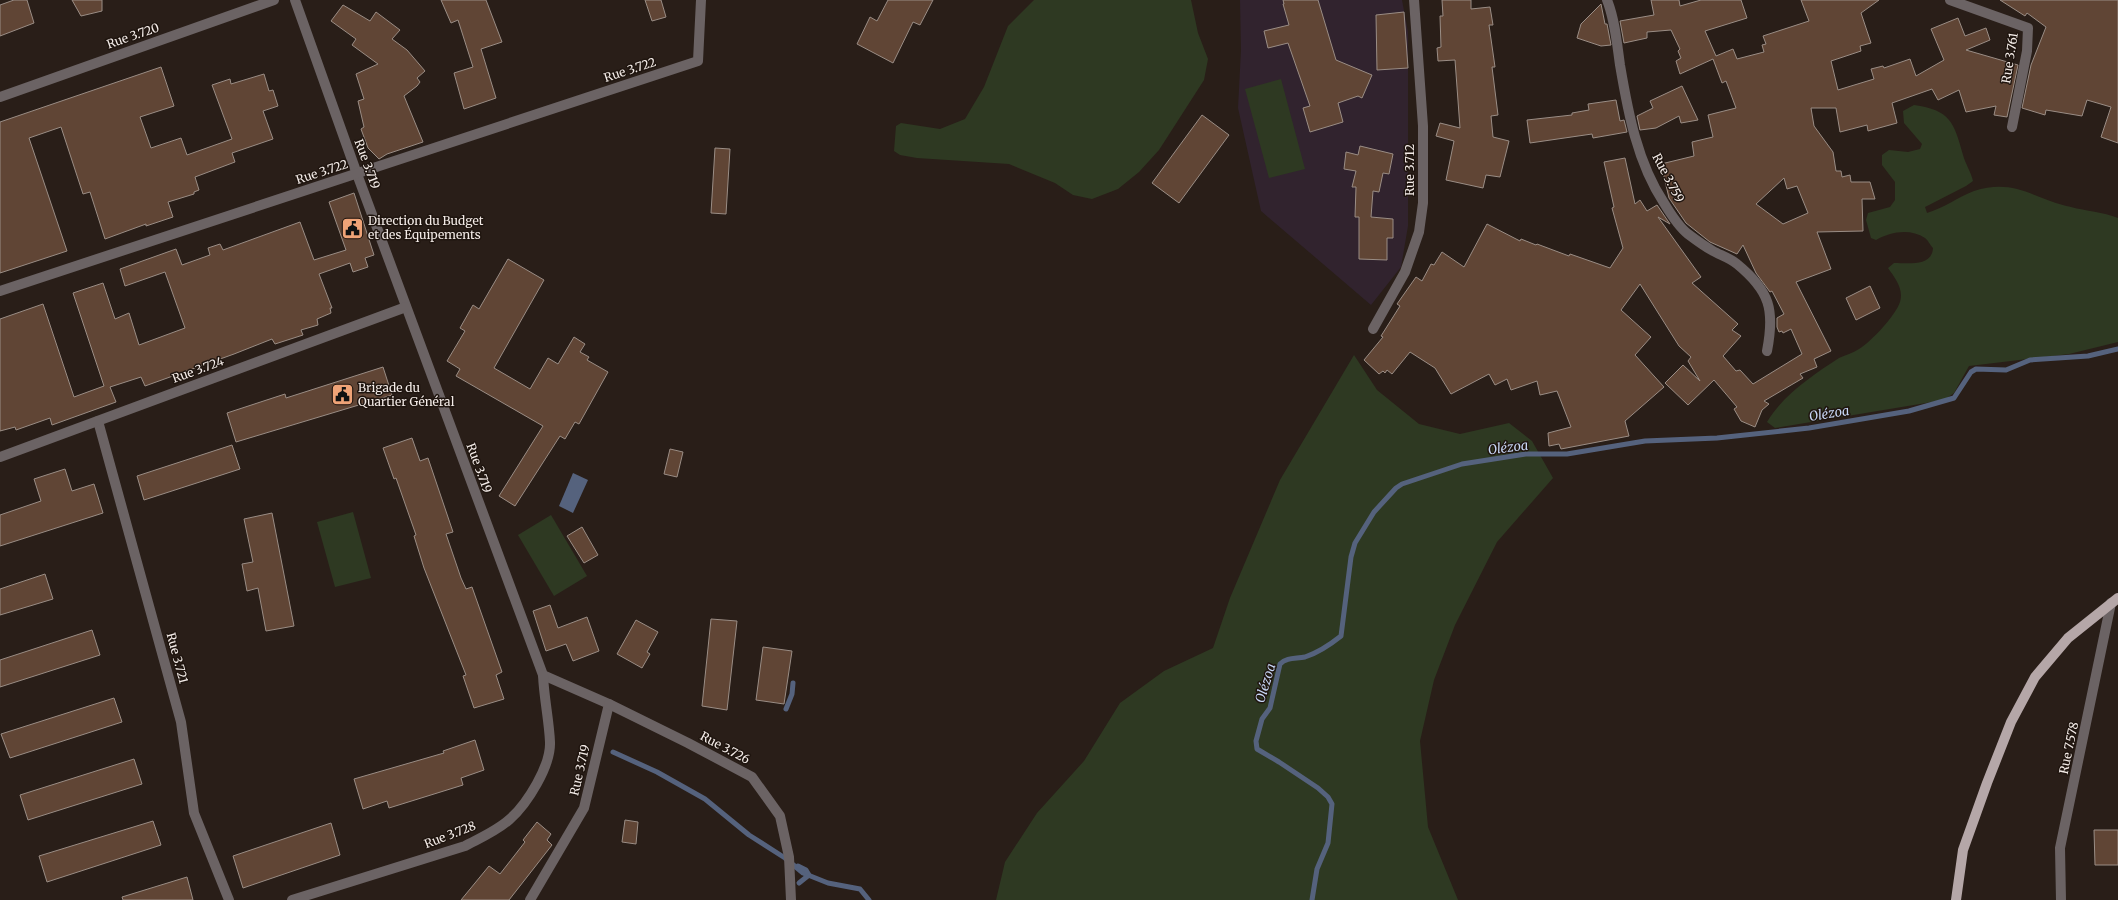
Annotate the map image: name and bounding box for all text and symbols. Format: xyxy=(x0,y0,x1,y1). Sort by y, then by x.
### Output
street label: Rue 3.720 xyxy=(105,19,161,51)
street label: Rue 3.761 xyxy=(1998,31,2021,84)
street label: Rue 3.722 xyxy=(602,54,658,85)
street label: Rue 3.719 xyxy=(352,137,383,191)
street label: Rue 3.712 xyxy=(1402,144,1417,196)
street label: Rue 3.759 xyxy=(1649,151,1688,205)
street label: Rue 3.722 xyxy=(294,156,350,187)
place label: Direction du Budget et des Équipements xyxy=(368,213,484,242)
public building icon: Direction du Budget et des Équipements xyxy=(339,215,365,241)
street label: Rue 3.724 xyxy=(170,353,226,386)
place label: Brigade du Quartier Général xyxy=(358,380,455,409)
public building icon: Brigade du Quartier Général xyxy=(329,382,355,408)
water label: Olézoa xyxy=(1808,402,1850,425)
water label: Olézoa xyxy=(1487,437,1529,458)
street label: Rue 3.719 xyxy=(464,441,495,495)
street label: Rue 3.721 xyxy=(164,631,192,685)
water label: Olézoa xyxy=(1251,661,1280,705)
street label: Rue 7.578 xyxy=(2056,720,2081,775)
street label: Rue 3.726 xyxy=(698,728,753,767)
street label: Rue 3.719 xyxy=(566,743,593,797)
street label: Rue 3.728 xyxy=(422,818,478,851)

